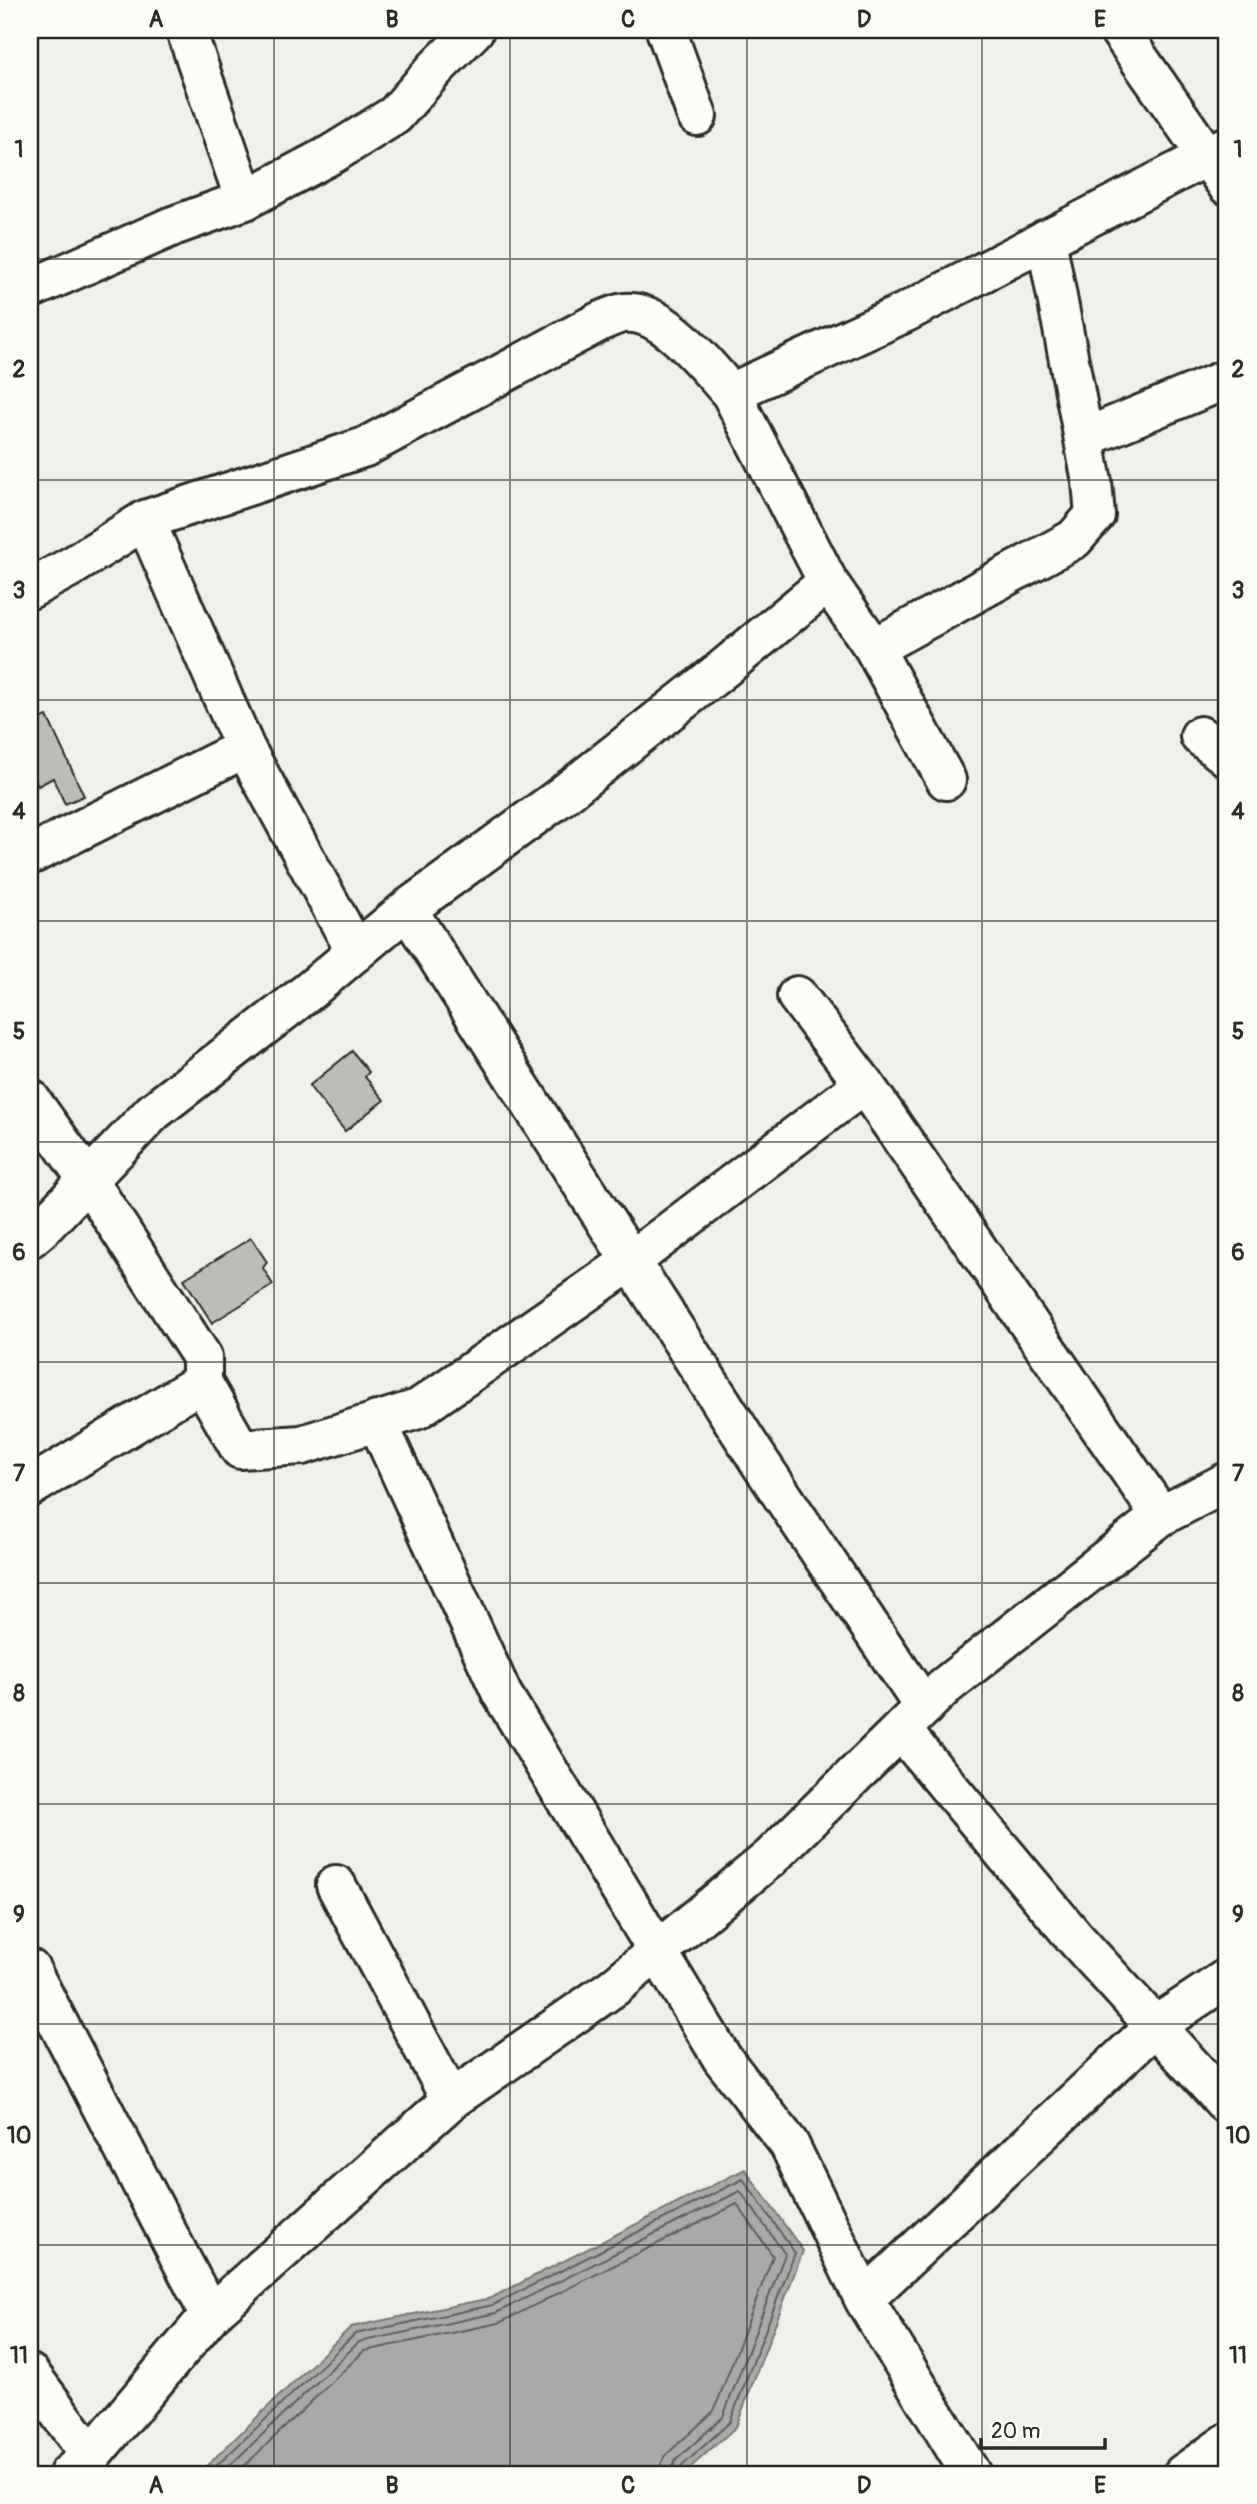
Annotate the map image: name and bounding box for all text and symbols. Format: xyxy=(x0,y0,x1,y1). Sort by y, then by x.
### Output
text: A xyxy=(149,5,164,34)
text: B xyxy=(385,5,399,34)
text: C xyxy=(621,5,635,34)
text: D xyxy=(857,5,871,34)
text: E xyxy=(1094,5,1106,34)
text: 1 xyxy=(15,135,24,164)
text: 1 xyxy=(1234,135,1243,164)
text: 2 xyxy=(13,355,26,384)
text: 2 xyxy=(1232,355,1245,384)
text: 3 xyxy=(13,576,25,605)
text: 3 xyxy=(1232,576,1244,605)
text: 4 xyxy=(12,797,26,826)
text: 4 xyxy=(1231,797,1245,826)
text: 5 xyxy=(13,1017,25,1046)
text: 5 xyxy=(1232,1017,1244,1046)
text: 6 xyxy=(12,1238,26,1267)
text: 6 xyxy=(1231,1238,1245,1267)
text: 7 xyxy=(13,1459,26,1488)
text: 7 xyxy=(1232,1459,1245,1488)
text: 8 xyxy=(13,1679,25,1708)
text: 8 xyxy=(1232,1679,1244,1708)
text: 9 xyxy=(13,1900,25,1929)
text: 9 xyxy=(1232,1900,1244,1929)
text: 10 xyxy=(7,2121,31,2150)
text: 10 xyxy=(1226,2121,1250,2150)
text: 11 xyxy=(10,2341,28,2370)
text: 11 xyxy=(1229,2341,1247,2370)
scale bar xyxy=(981,2406,1105,2450)
text: 20 m xyxy=(991,2418,1040,2445)
text: A xyxy=(149,2471,164,2500)
text: B xyxy=(385,2471,399,2500)
text: C xyxy=(621,2471,635,2500)
text: D xyxy=(857,2471,871,2500)
text: E xyxy=(1094,2471,1106,2500)

